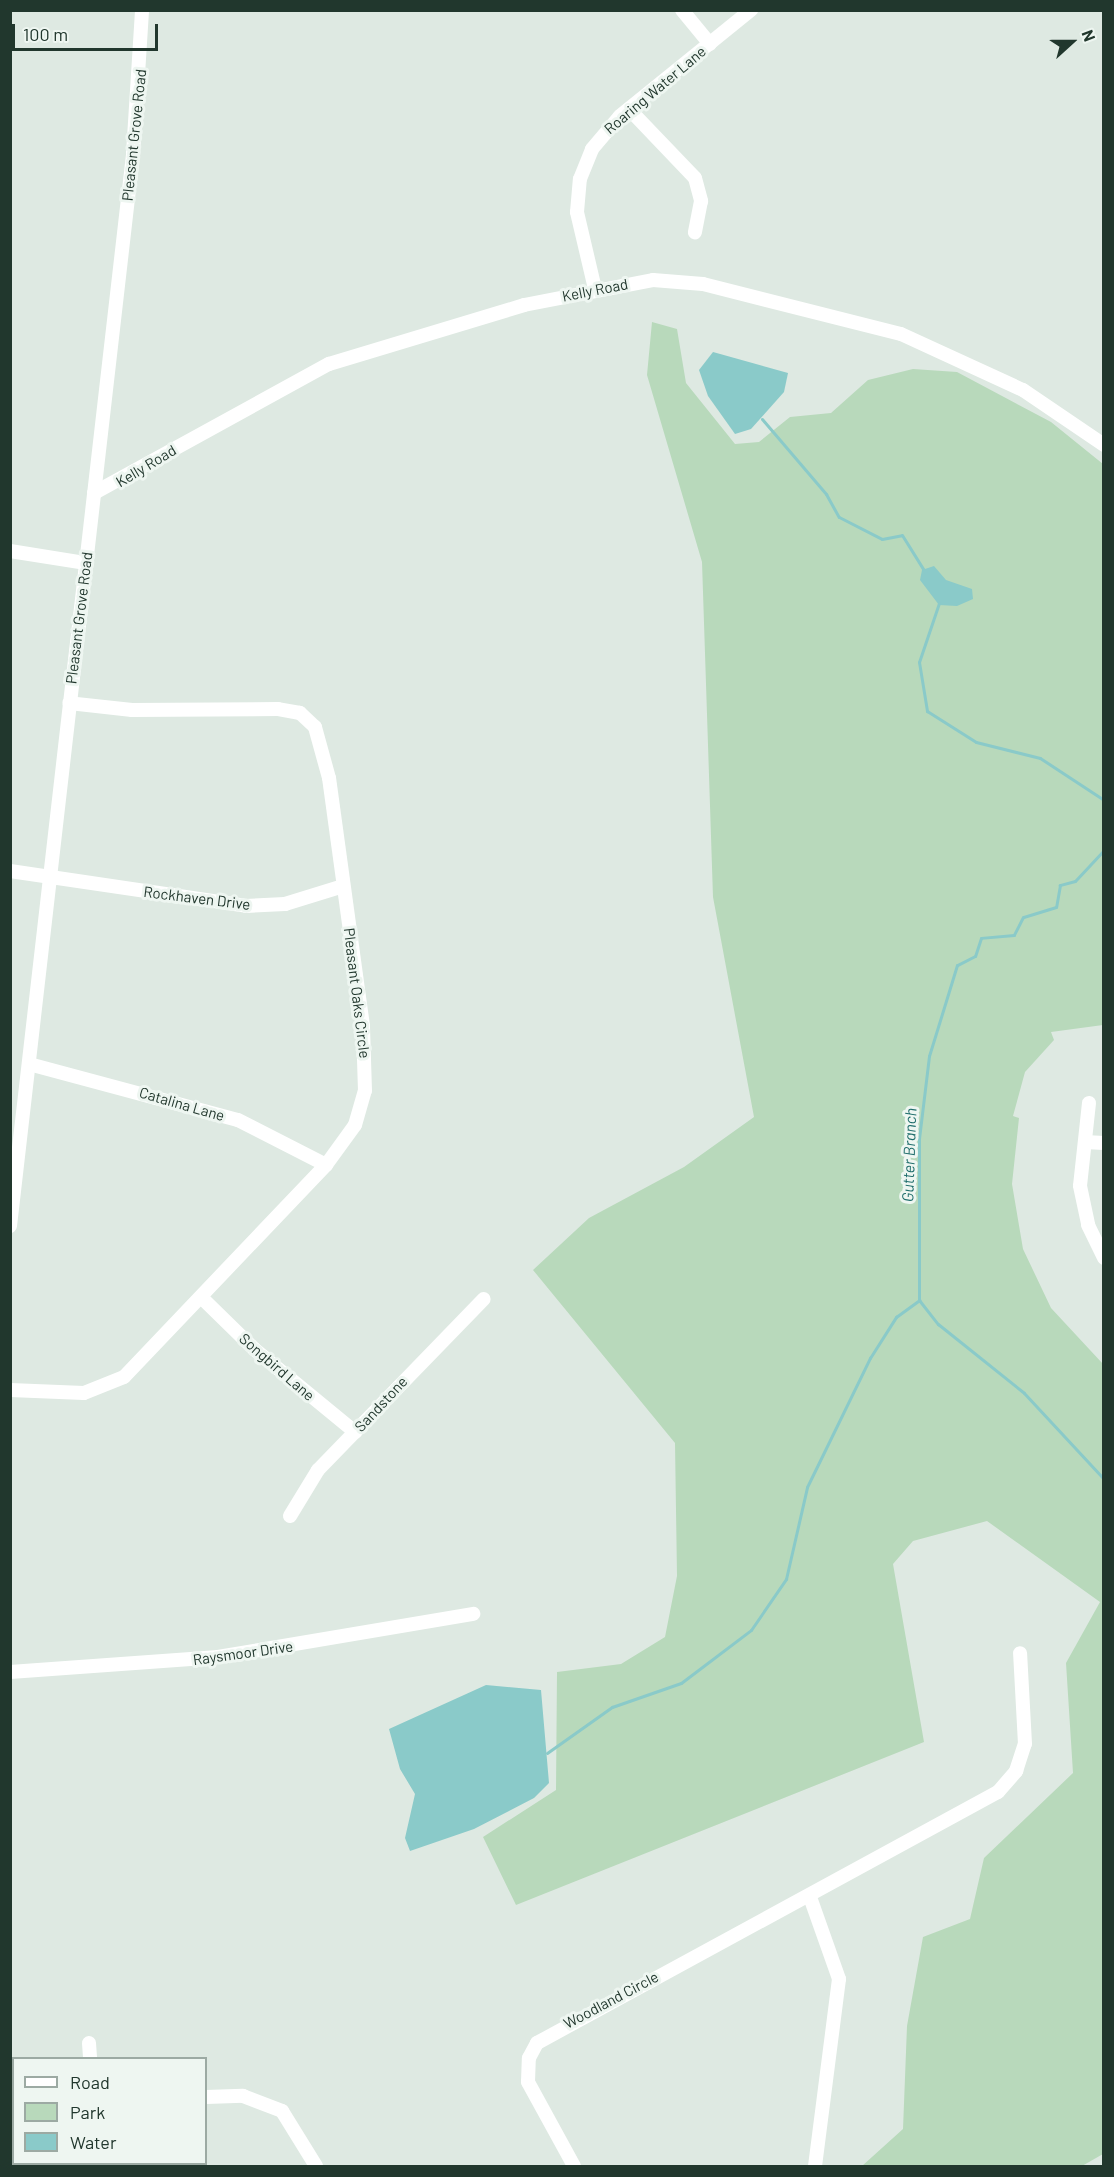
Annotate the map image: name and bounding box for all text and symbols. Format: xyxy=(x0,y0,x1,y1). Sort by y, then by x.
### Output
scale bar xyxy=(15,12,160,50)
north arrow xyxy=(1042,12,1102,72)
text: 100 m xyxy=(23,23,68,45)
text: N xyxy=(1078,27,1100,44)
street label: Roaring Water Lane xyxy=(600,42,710,138)
street label: Pleasant Grove Road xyxy=(118,68,150,202)
street label: Kelly Road xyxy=(560,275,630,305)
street label: Kelly Road xyxy=(113,441,179,491)
street label: Pleasant Grove Road xyxy=(62,551,96,685)
street label: Rockhaven Drive xyxy=(142,883,252,913)
street label: Pleasant Oaks Circle xyxy=(340,927,374,1059)
street label: Catalina Lane xyxy=(137,1083,227,1125)
water label: Gutter Branch xyxy=(898,1108,920,1202)
street label: Songbird Lane xyxy=(236,1329,318,1405)
street label: Sandstone xyxy=(351,1373,411,1435)
street label: Raysmoor Drive xyxy=(192,1637,294,1669)
street label: Woodland Circle xyxy=(560,1967,662,2033)
legend xyxy=(12,2057,207,2165)
text: Road xyxy=(70,2071,110,2093)
text: Park xyxy=(70,2101,105,2123)
text: Water xyxy=(70,2131,117,2153)

